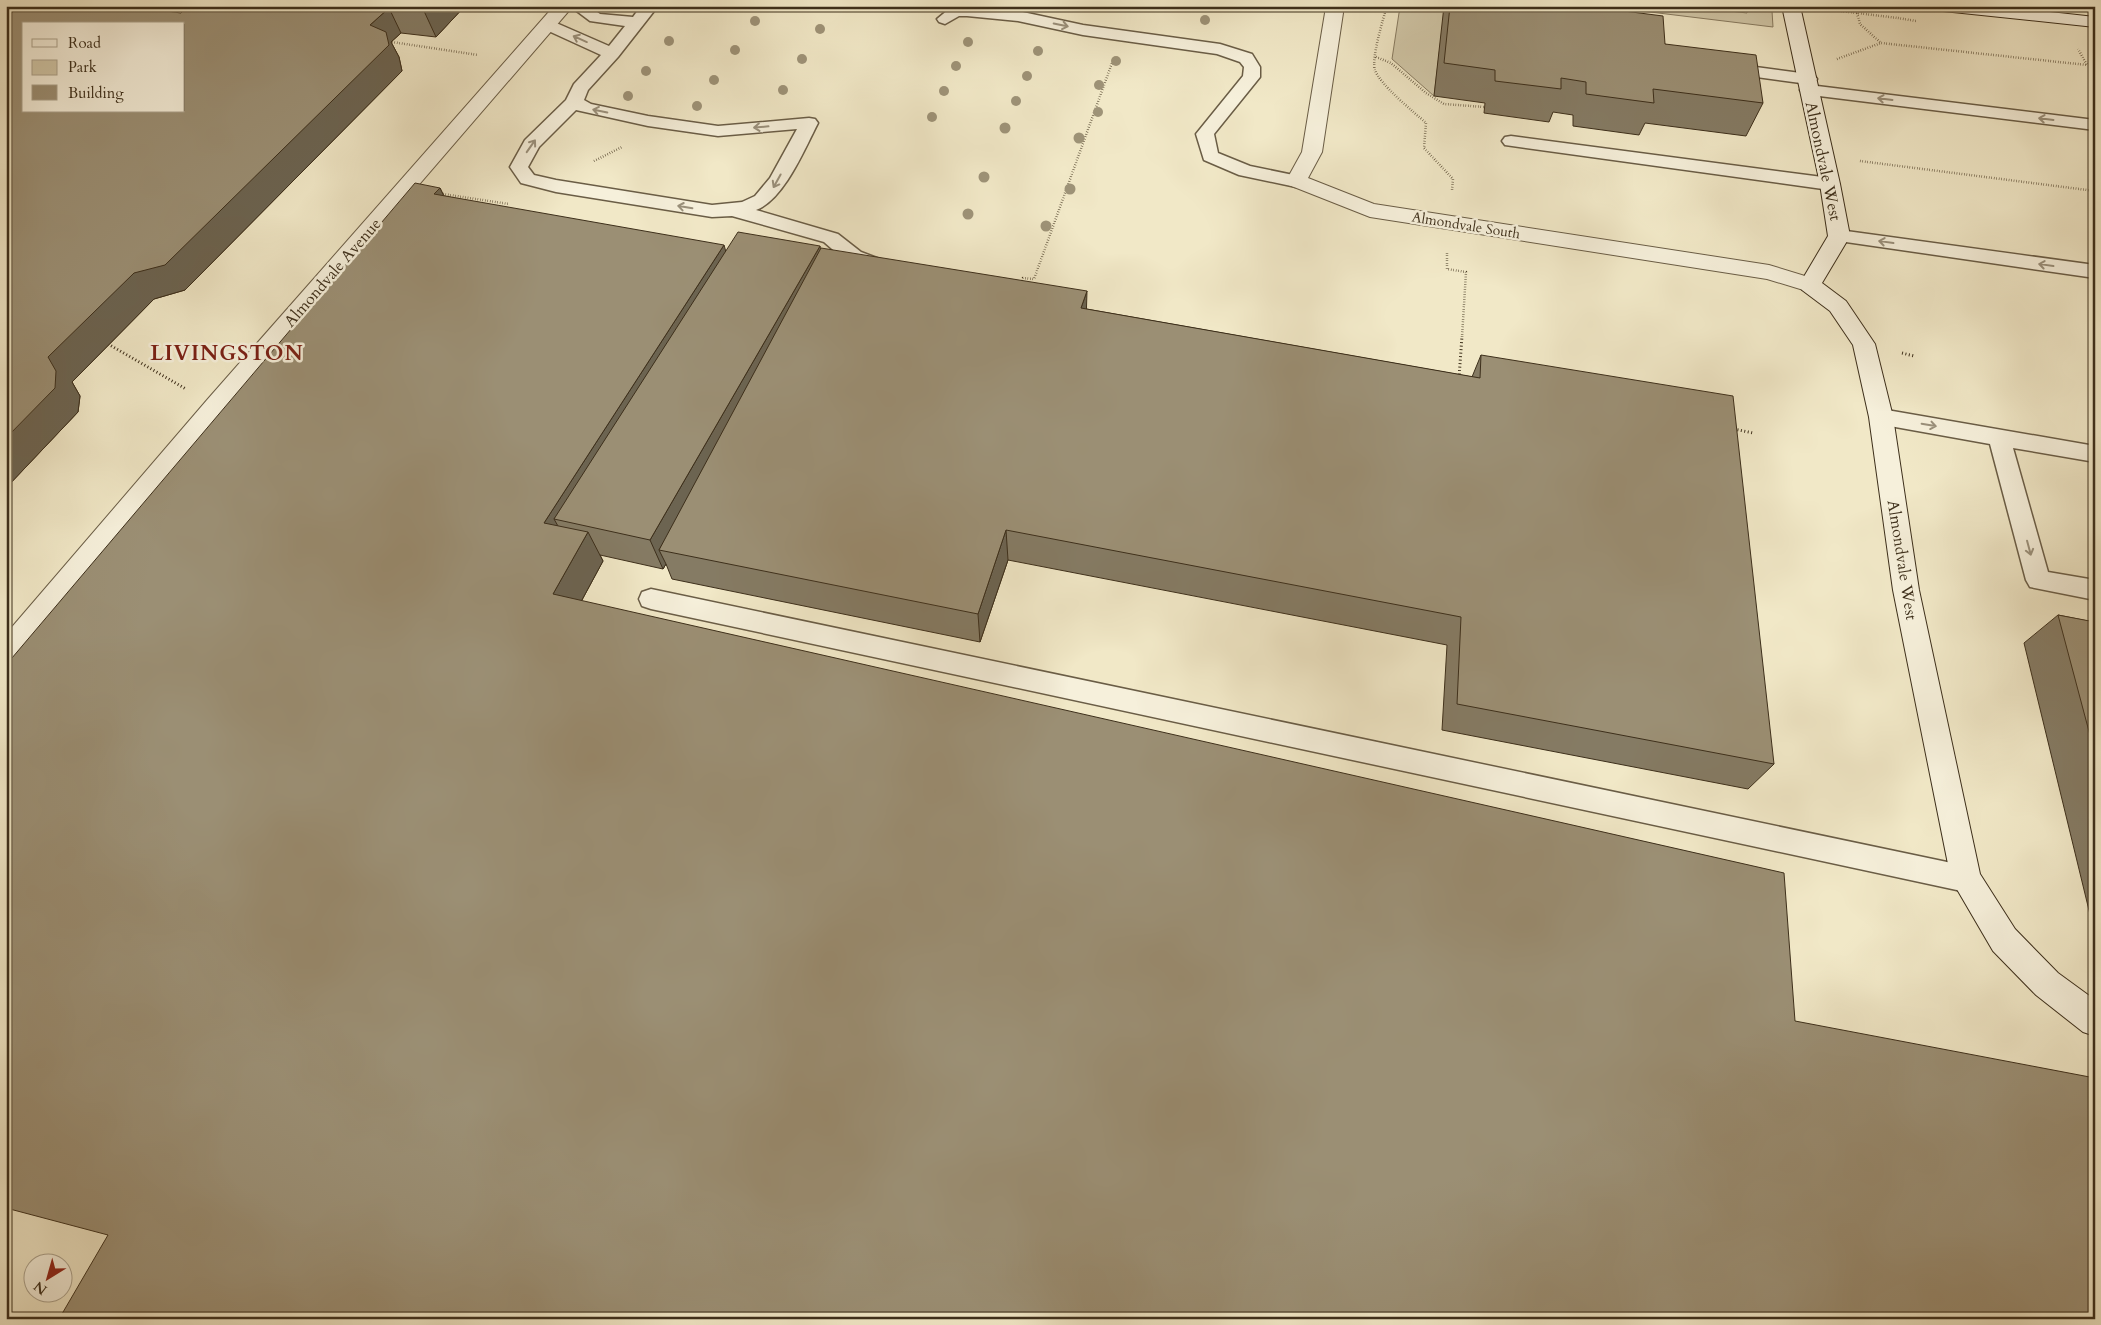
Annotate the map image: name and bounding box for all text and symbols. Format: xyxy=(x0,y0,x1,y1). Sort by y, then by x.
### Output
one-way arrow xyxy=(1052,21,1068,31)
legend xyxy=(22,22,185,112)
text: Road xyxy=(68,33,101,53)
one-way arrow xyxy=(573,34,588,44)
text: Park xyxy=(68,57,97,77)
text: Building xyxy=(68,83,124,103)
one-way arrow xyxy=(1877,94,1893,104)
street label: Almondvale West xyxy=(1800,100,1846,223)
one-way arrow xyxy=(593,106,609,115)
one-way arrow xyxy=(2039,114,2055,124)
one-way arrow xyxy=(753,123,769,132)
one-way arrow xyxy=(526,140,536,154)
one-way arrow xyxy=(772,174,782,189)
one-way arrow xyxy=(677,201,693,211)
street label: Almondvale South xyxy=(1410,208,1522,243)
street label: Almondvale Avenue xyxy=(279,213,386,332)
one-way arrow xyxy=(1878,237,1894,247)
one-way arrow xyxy=(2039,260,2055,270)
district label: LIVINGSTON xyxy=(150,339,304,368)
one-way arrow xyxy=(1920,421,1936,431)
street label: Almondvale West xyxy=(1882,499,1922,622)
one-way arrow xyxy=(2025,539,2034,555)
north arrow xyxy=(22,1252,72,1302)
text: N xyxy=(30,1277,51,1299)

